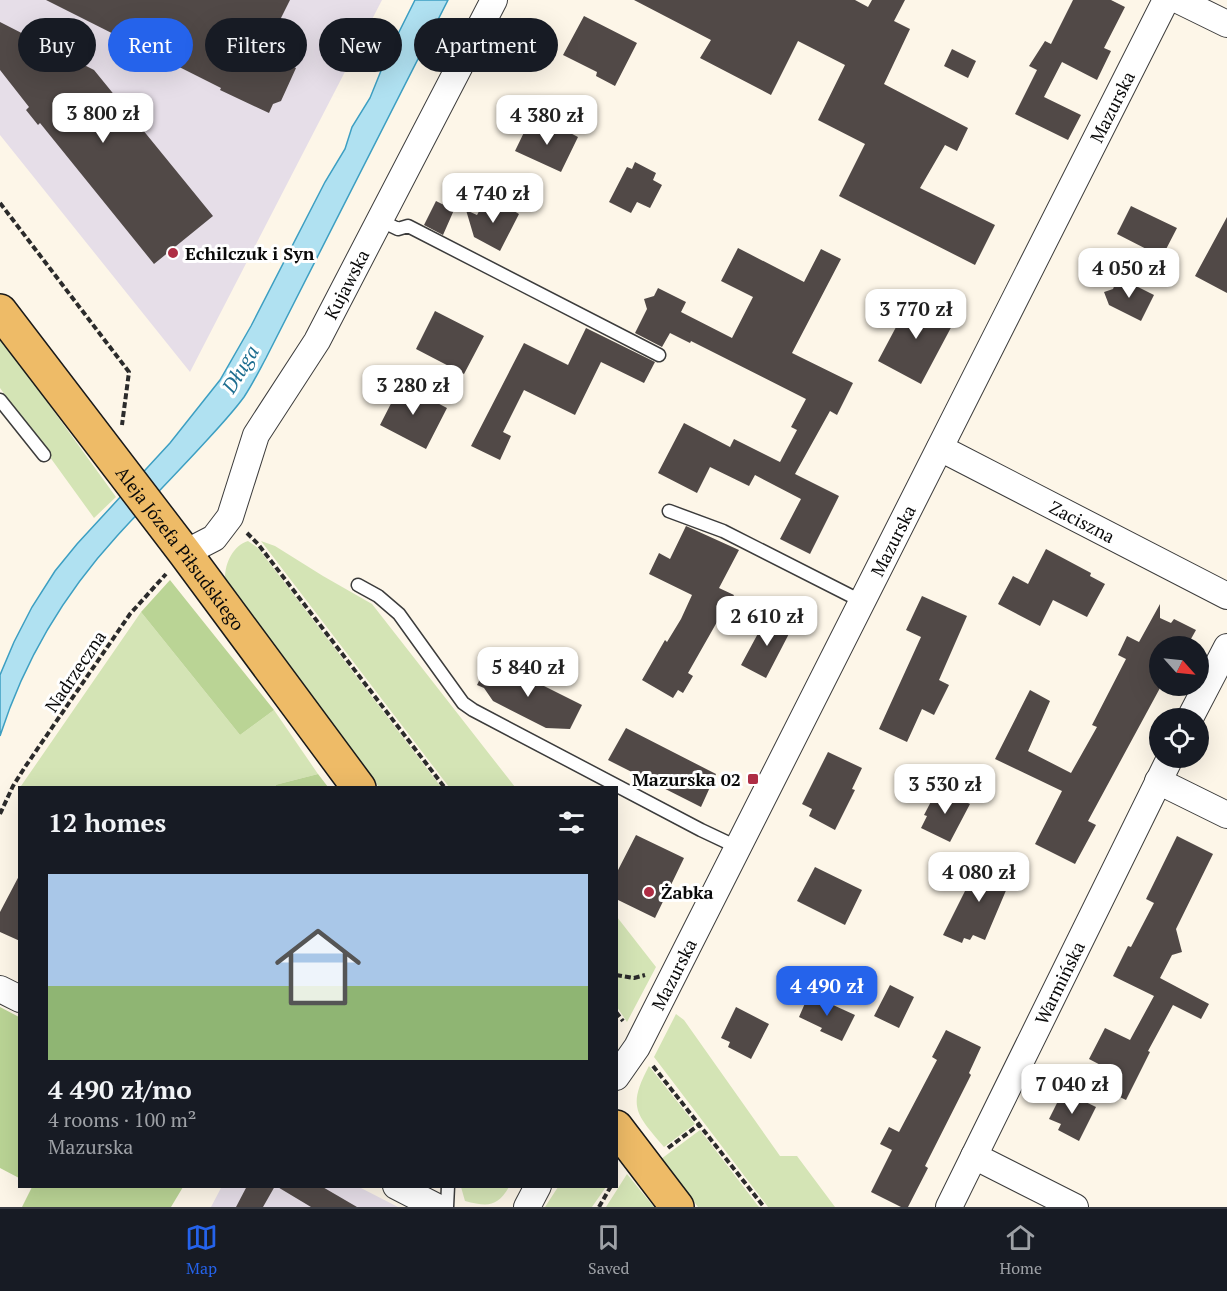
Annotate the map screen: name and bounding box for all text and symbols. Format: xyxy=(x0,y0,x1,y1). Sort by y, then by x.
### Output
chip: Buy xyxy=(18,18,96,72)
chip: Rent xyxy=(108,18,193,72)
chip: Filters xyxy=(205,18,307,72)
chip: New xyxy=(319,18,402,72)
chip: Apartment xyxy=(414,18,558,72)
street label: Mazurska xyxy=(1084,67,1140,147)
pin: 3 800 zł xyxy=(41,93,165,144)
pin: 4 380 zł xyxy=(485,95,609,146)
text: 3 800 zł xyxy=(66,99,140,126)
text: 4 380 zł xyxy=(510,101,584,128)
pin: 4 740 zł xyxy=(431,173,555,224)
text: 4 740 zł xyxy=(456,179,530,206)
place label: Echilczuk i Syn xyxy=(185,241,315,265)
street label: Kujawska xyxy=(318,245,374,323)
marker: Echilczuk i Syn xyxy=(166,246,180,260)
pin: 4 050 zł xyxy=(1067,248,1191,299)
text: 4 050 zł xyxy=(1092,254,1166,281)
pin: 3 770 zł xyxy=(854,289,978,340)
text: 3 770 zł xyxy=(879,295,953,322)
water label: Długa xyxy=(215,340,265,399)
pin: 3 280 zł xyxy=(351,365,475,416)
text: 3 280 zł xyxy=(376,371,450,398)
street label: Aleja Józefa Piłsudskiego xyxy=(111,461,250,635)
street label: Zaciszna xyxy=(1045,495,1119,548)
street label: Mazurska xyxy=(865,501,921,580)
pin: 2 610 zł xyxy=(705,596,829,647)
text: 2 610 zł xyxy=(730,602,804,629)
street label: Nadrzeczna xyxy=(39,626,111,716)
north arrow xyxy=(1149,636,1209,696)
map controls xyxy=(1149,636,1209,768)
pin: 5 840 zł xyxy=(466,647,590,698)
text: 5 840 zł xyxy=(491,653,565,680)
button: locate xyxy=(1149,708,1209,768)
pin: 3 530 zł xyxy=(883,764,1007,815)
place label: Mazurska 02 xyxy=(632,767,741,791)
text: 3 530 zł xyxy=(908,770,982,797)
marker: Mazurska 02 xyxy=(746,772,760,786)
text: 12 homes xyxy=(48,805,166,839)
icon: filters xyxy=(555,806,588,839)
pin: 4 080 zł xyxy=(917,852,1041,903)
text: 4 080 zł xyxy=(942,858,1016,885)
place label: Żabka xyxy=(661,880,714,904)
marker: Żabka xyxy=(642,885,656,899)
icon: home xyxy=(264,913,372,1021)
street label: Mazurska xyxy=(646,935,702,1014)
street label: Warmińska xyxy=(1029,937,1090,1028)
pin: 4 490 zł xyxy=(765,966,889,1017)
text: 4 490 zł xyxy=(790,972,864,999)
pin: 7 040 zł xyxy=(1010,1064,1134,1115)
text: 7 040 zł xyxy=(1035,1070,1109,1097)
text: 4 490 zł/mo xyxy=(48,1072,192,1106)
text: 4 rooms · 100 m² xyxy=(48,1106,196,1133)
text: Mazurska xyxy=(48,1133,133,1160)
tab: Map xyxy=(185,1221,218,1279)
tab: Saved xyxy=(588,1221,630,1279)
tab: Home xyxy=(1000,1221,1042,1279)

